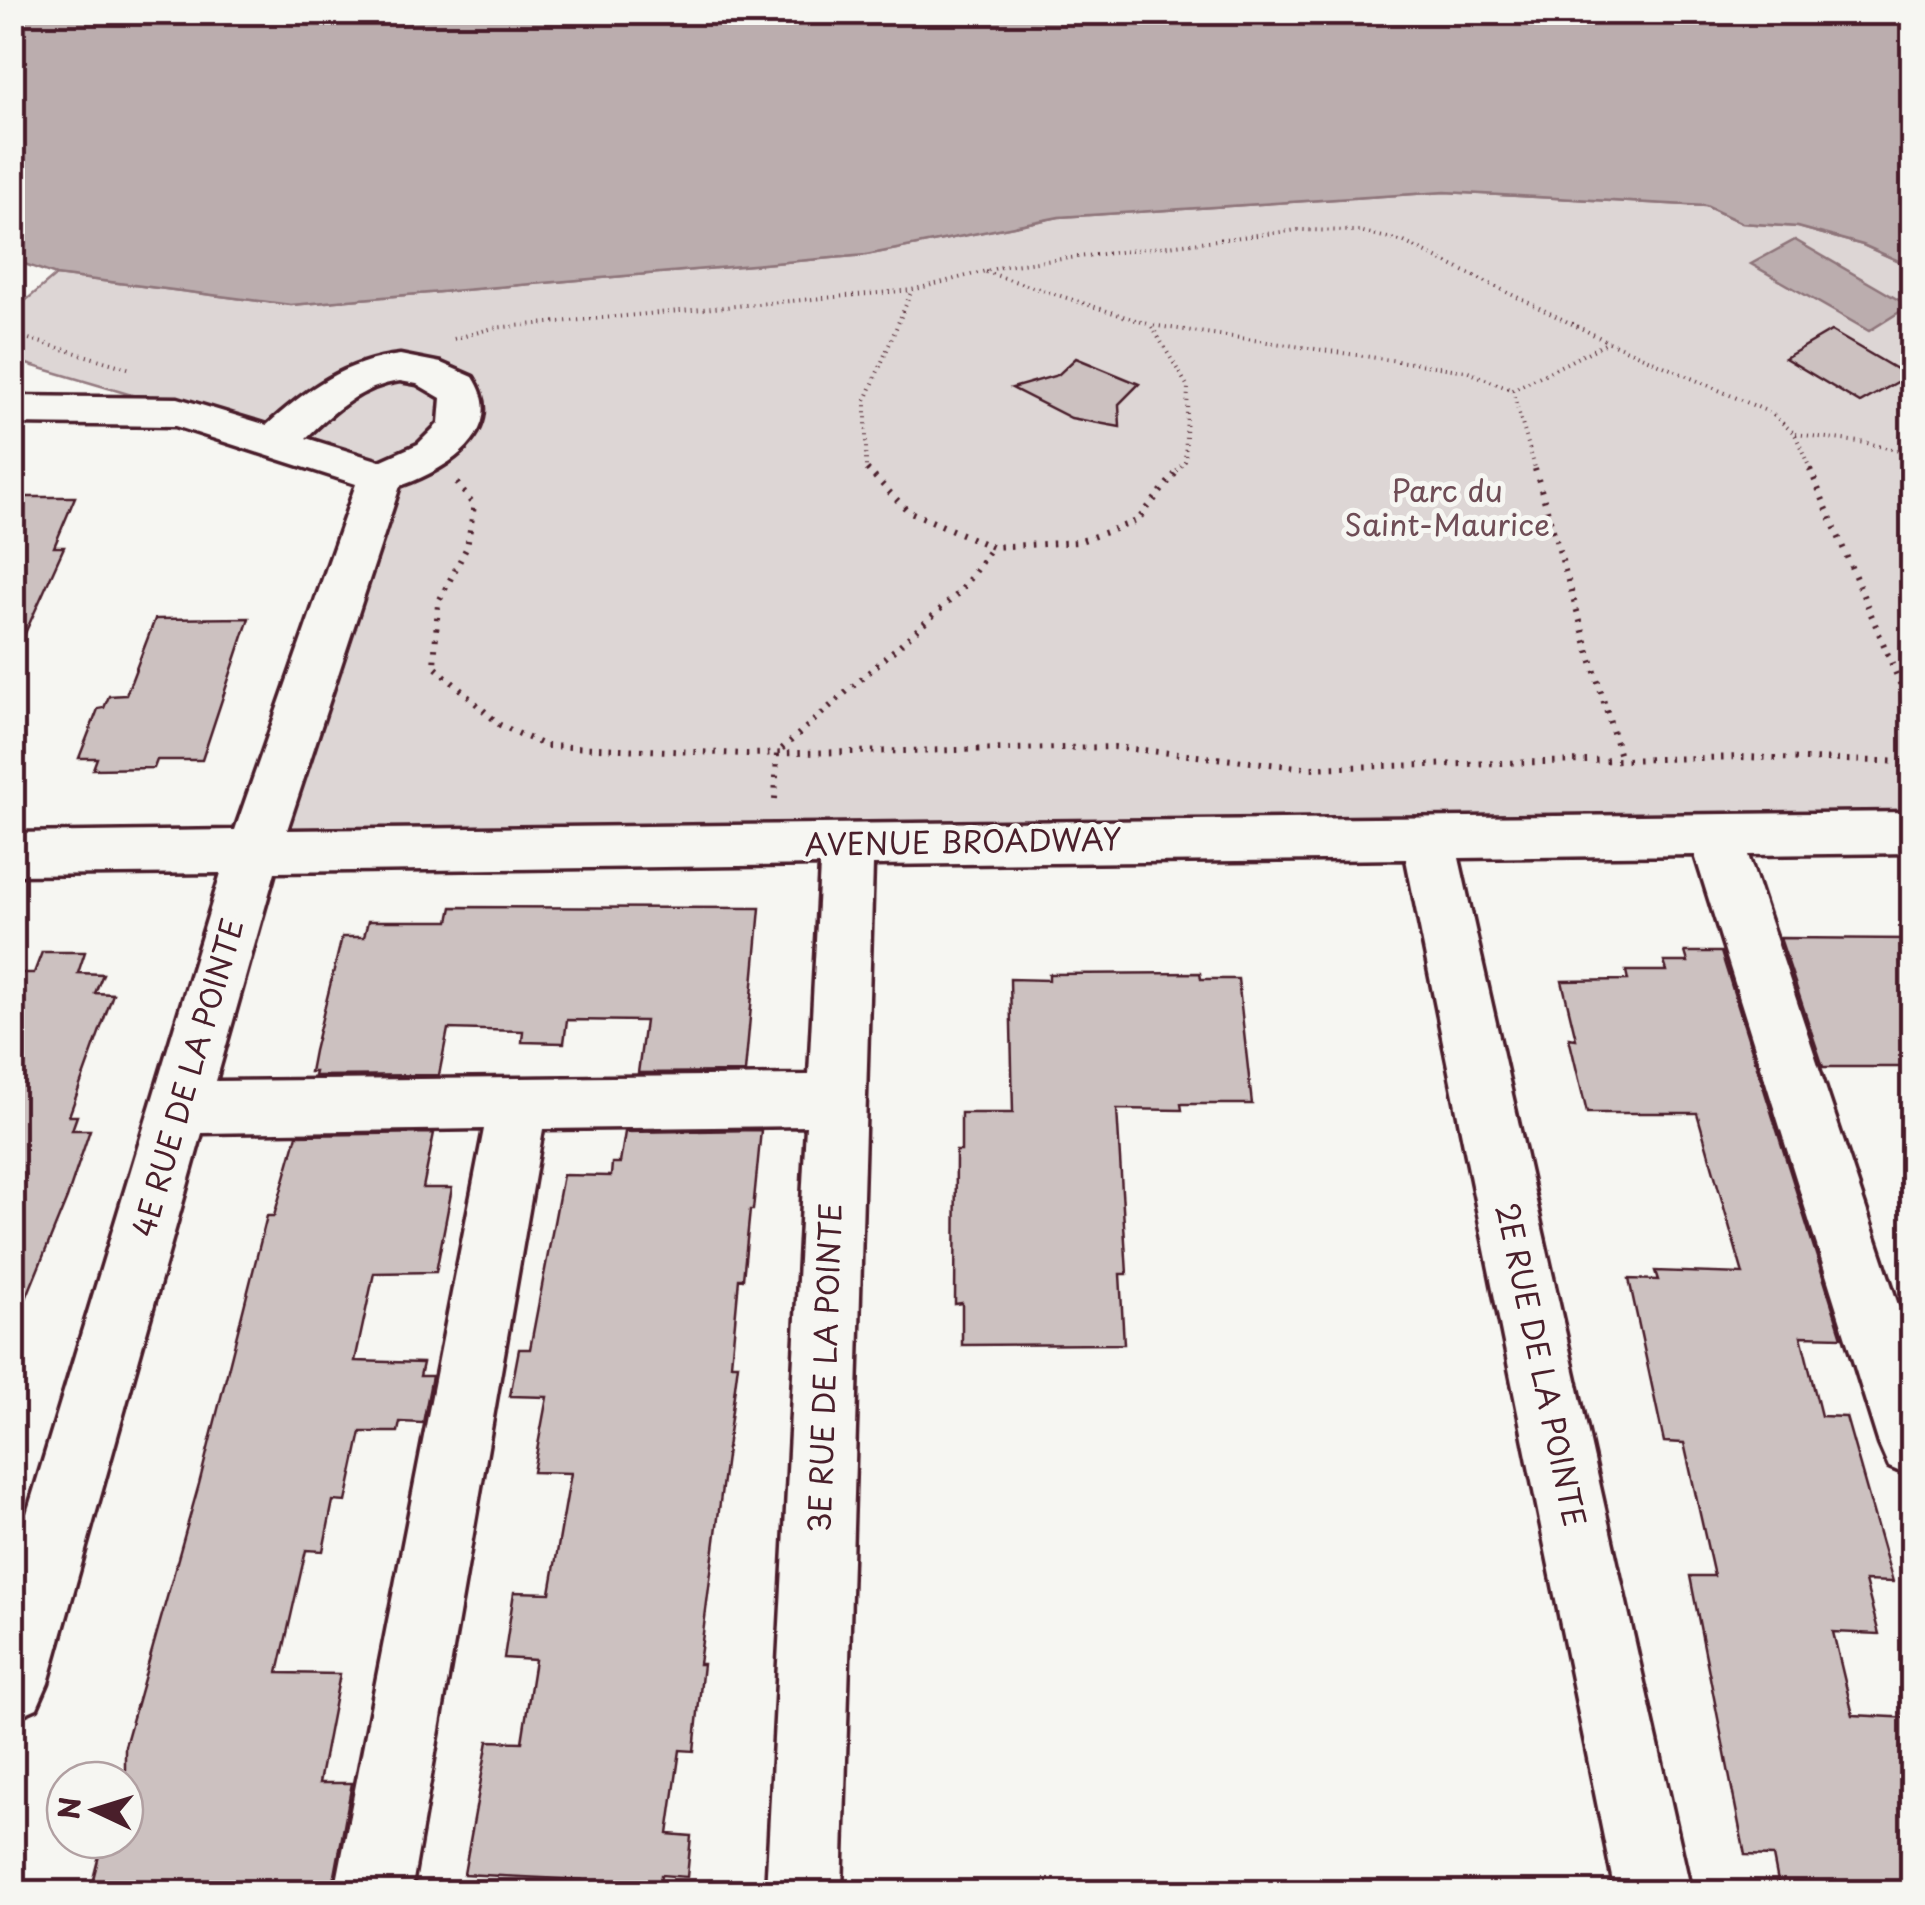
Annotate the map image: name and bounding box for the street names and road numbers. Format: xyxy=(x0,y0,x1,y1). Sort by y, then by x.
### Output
street label: AVENUE BROADWAY xyxy=(804,815,1122,866)
street label: 4E RUE DE LA POINTE xyxy=(120,913,254,1242)
street label: 2E RUE DE LA POINTE xyxy=(1486,1199,1599,1530)
street label: 3E RUE DE LA POINTE xyxy=(795,1202,852,1534)

